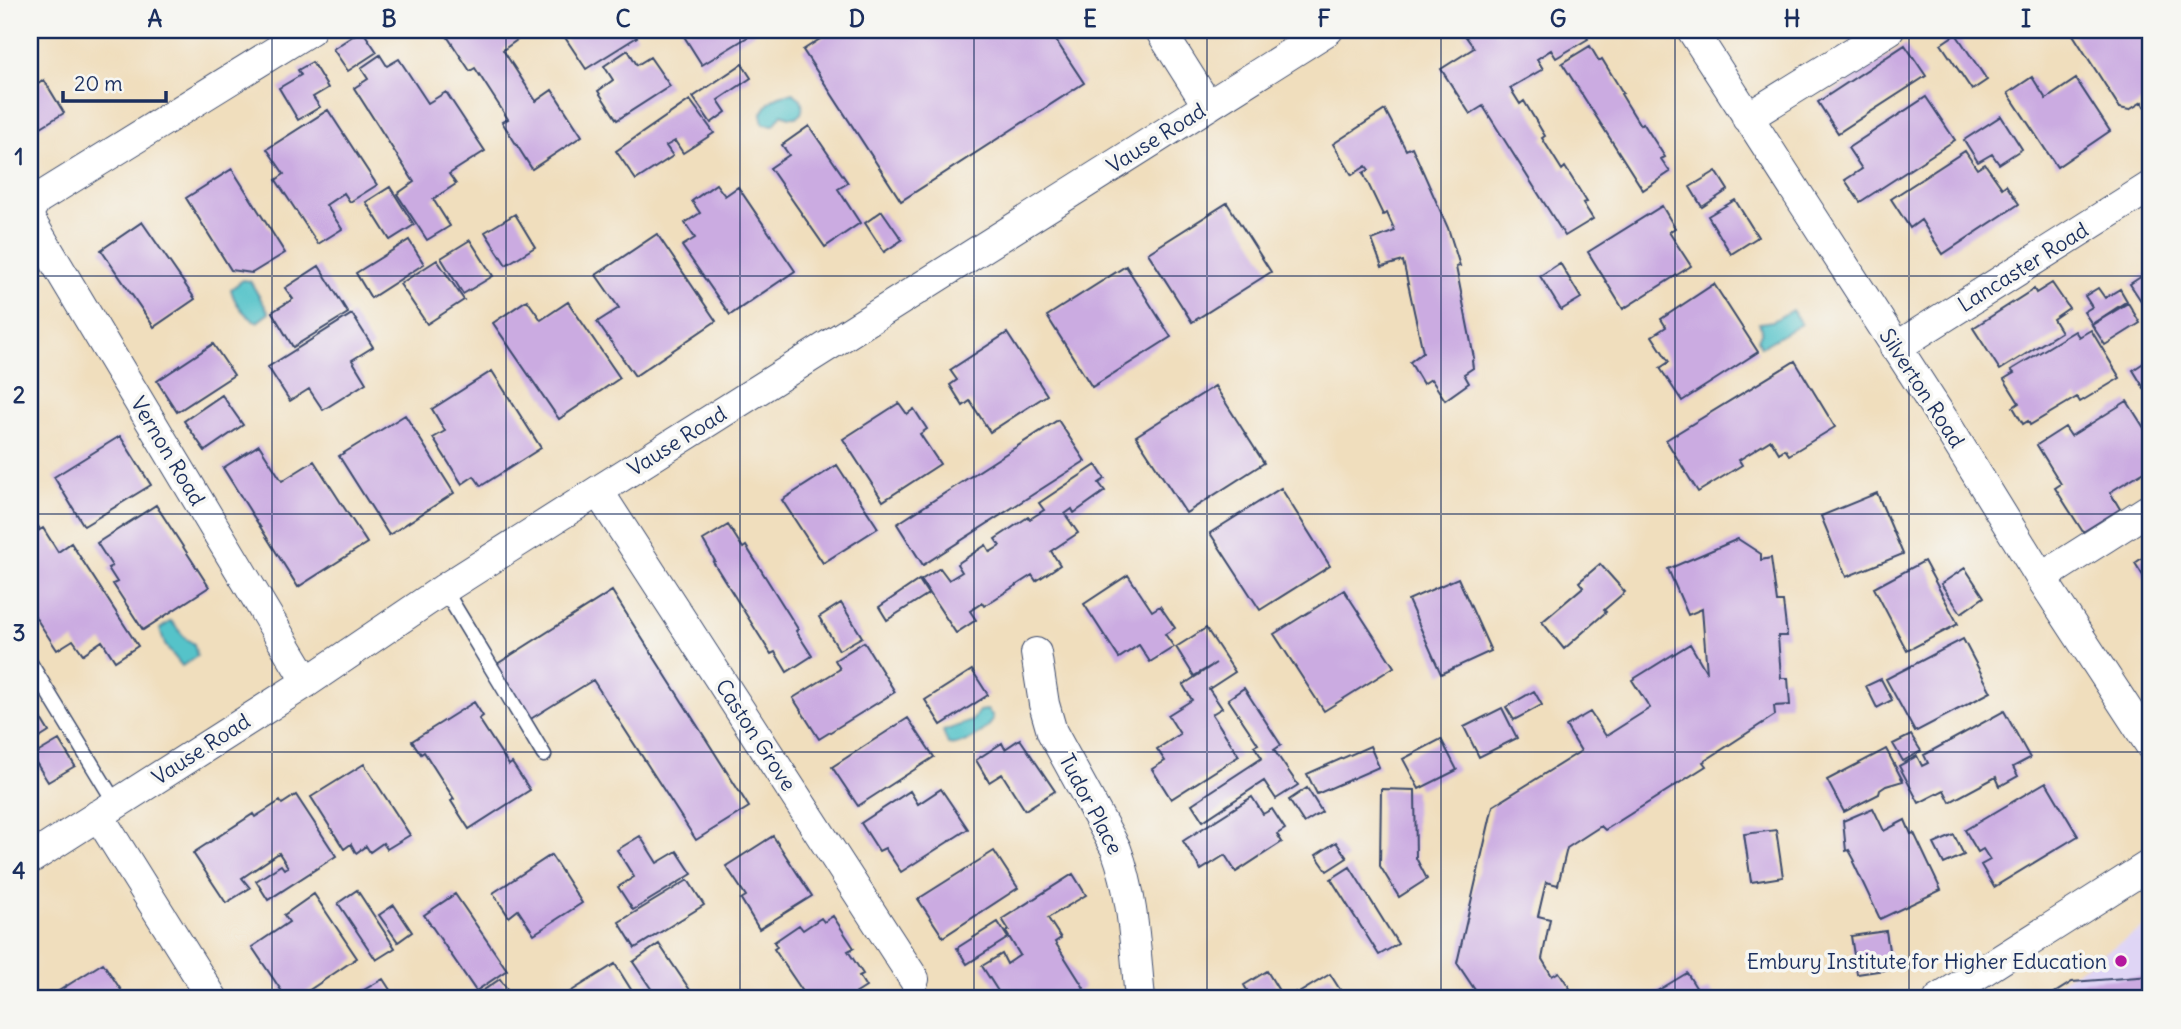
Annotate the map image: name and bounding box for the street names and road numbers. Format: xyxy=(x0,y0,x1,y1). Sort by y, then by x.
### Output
street label: Vause Road xyxy=(1102,97,1210,179)
street label: Lancaster Road xyxy=(1953,216,2093,318)
street label: Silverton Road xyxy=(1874,323,1970,453)
street label: Vernon Road xyxy=(125,392,211,510)
street label: Vause Road xyxy=(623,400,731,482)
street label: Caston Grove xyxy=(710,674,802,796)
street label: Vause Road xyxy=(147,707,255,791)
street label: Tudor Place xyxy=(1053,749,1129,859)

